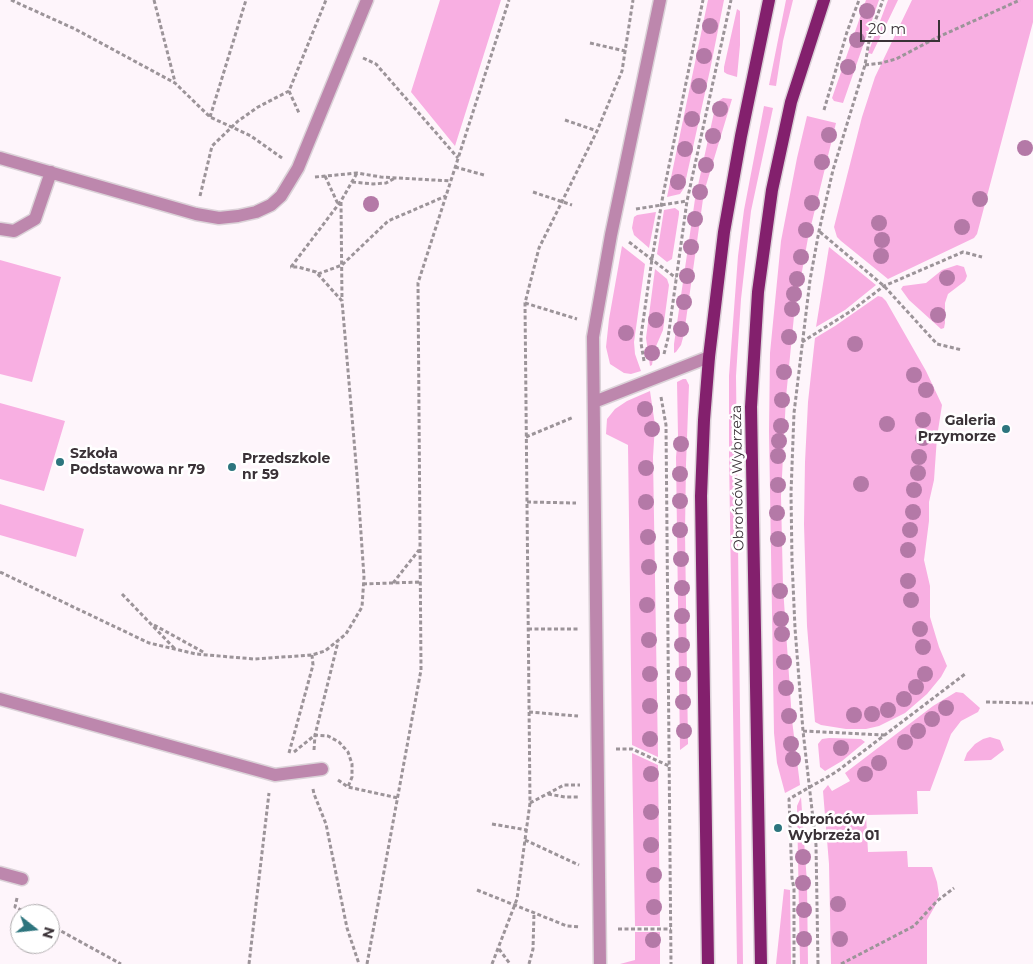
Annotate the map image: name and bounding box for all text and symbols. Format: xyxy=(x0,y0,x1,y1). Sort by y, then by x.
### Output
scale bar xyxy=(863,10,943,42)
text: 20 m xyxy=(868,19,906,38)
street label: Obrońców Wybrzeża xyxy=(728,405,748,551)
place label: Galeria Przymorze xyxy=(918,413,996,446)
marker: Galeria Przymorze xyxy=(1000,423,1012,435)
place label: Szkoła Podstawowa nr 79 xyxy=(70,446,205,478)
place label: Przedszkole nr 59 xyxy=(242,451,330,484)
marker: Szkoła Podstawowa nr 79 xyxy=(54,456,66,468)
marker: Przedszkole nr 59 xyxy=(226,461,238,473)
place label: Obrońców Wybrzeża 01 xyxy=(788,812,880,844)
marker: Obrońców Wybrzeża 01 xyxy=(772,822,784,834)
north arrow xyxy=(10,904,60,954)
text: N xyxy=(38,925,59,941)

